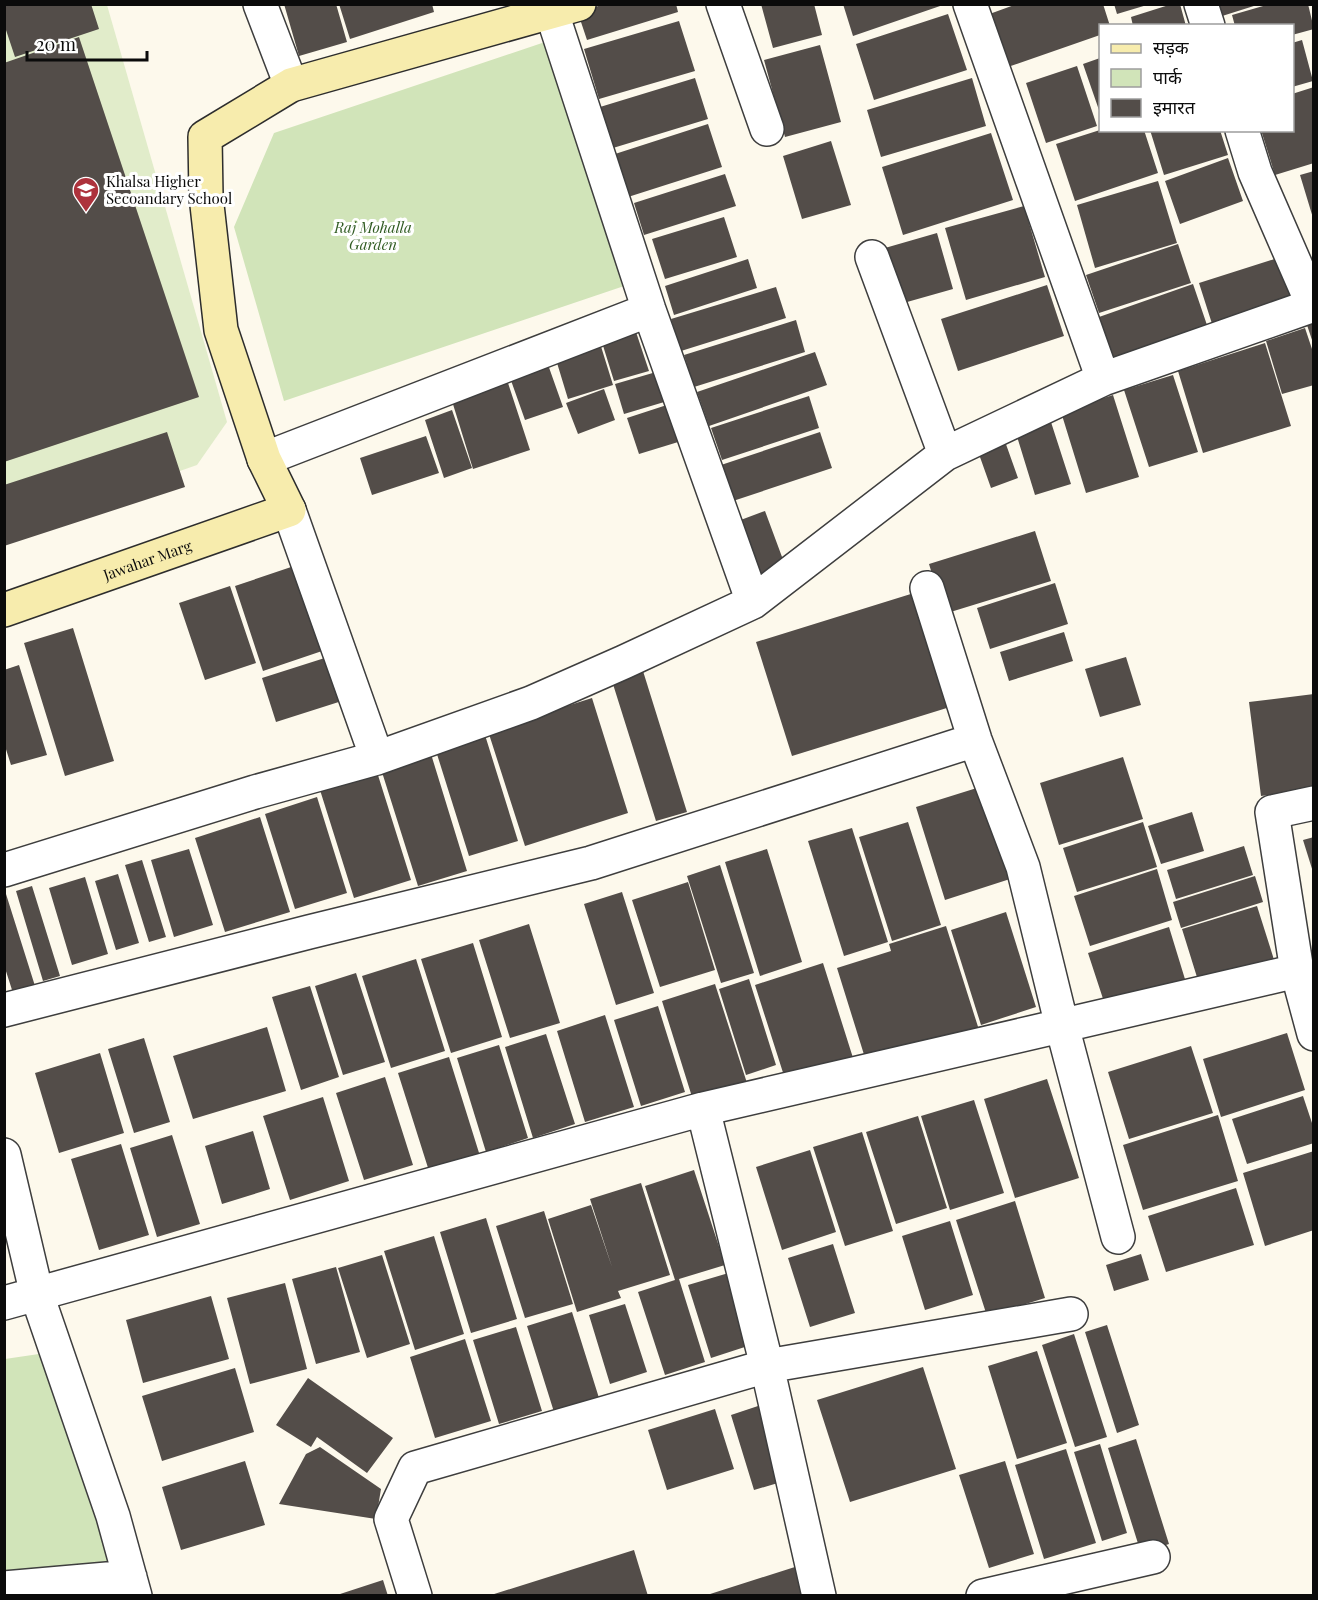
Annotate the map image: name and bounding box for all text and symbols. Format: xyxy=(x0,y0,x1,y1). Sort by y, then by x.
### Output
scale bar xyxy=(27,24,147,62)
legend xyxy=(1099,24,1294,132)
text: 20 m xyxy=(36,32,76,56)
text: सड़क xyxy=(1153,35,1190,59)
text: पार्क xyxy=(1153,65,1183,89)
text: इमारत xyxy=(1153,95,1196,119)
place label: Khalsa Higher Secoandary School xyxy=(106,171,232,208)
school or university icon: Khalsa Higher Secoandary School xyxy=(71,175,101,213)
park label: Raj Mohalla Garden xyxy=(333,217,412,254)
street label: Jawahar Marg xyxy=(100,535,194,585)

